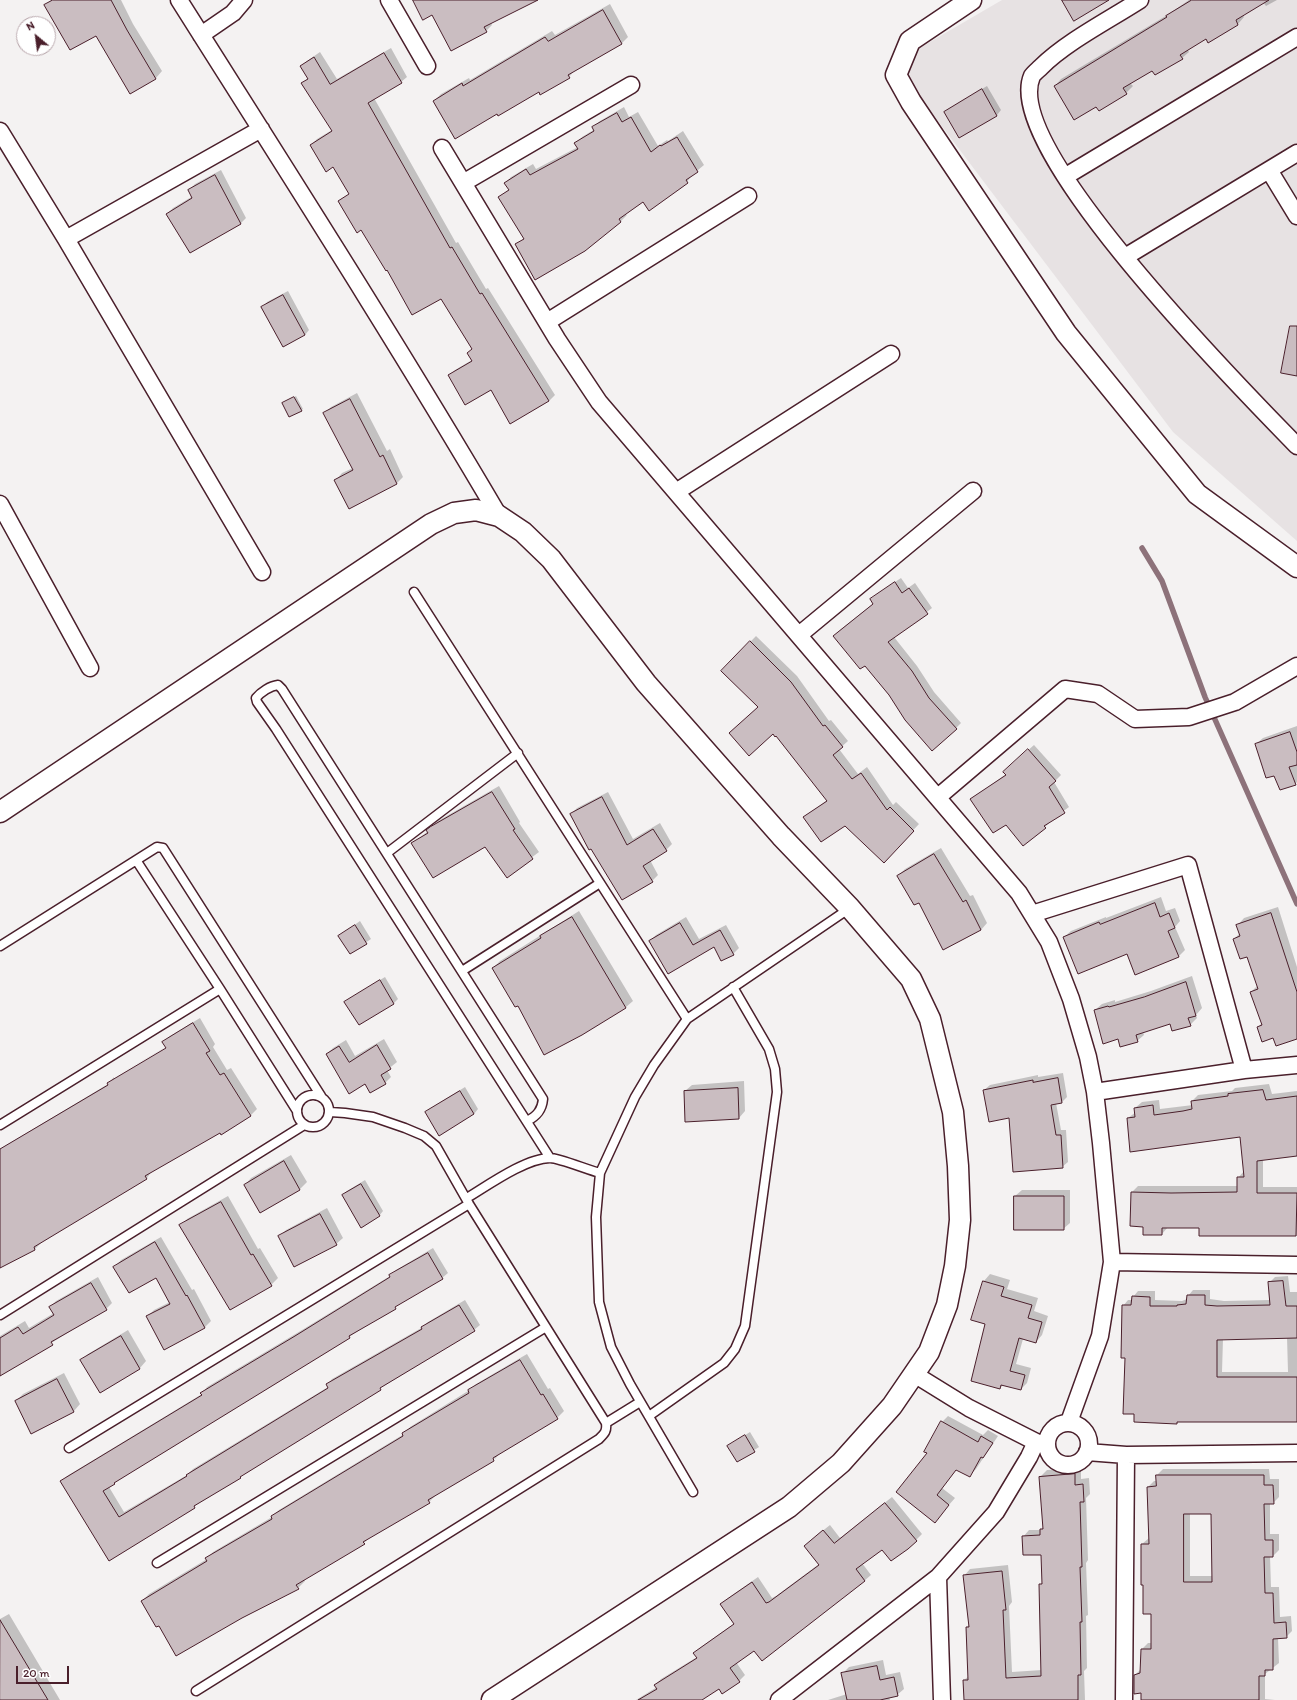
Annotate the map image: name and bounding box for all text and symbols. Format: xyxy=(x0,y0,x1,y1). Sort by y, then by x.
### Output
north arrow xyxy=(16,16,56,56)
text: N xyxy=(24,18,37,33)
scale bar xyxy=(18,1658,71,1684)
text: 20 m xyxy=(23,1666,50,1680)

